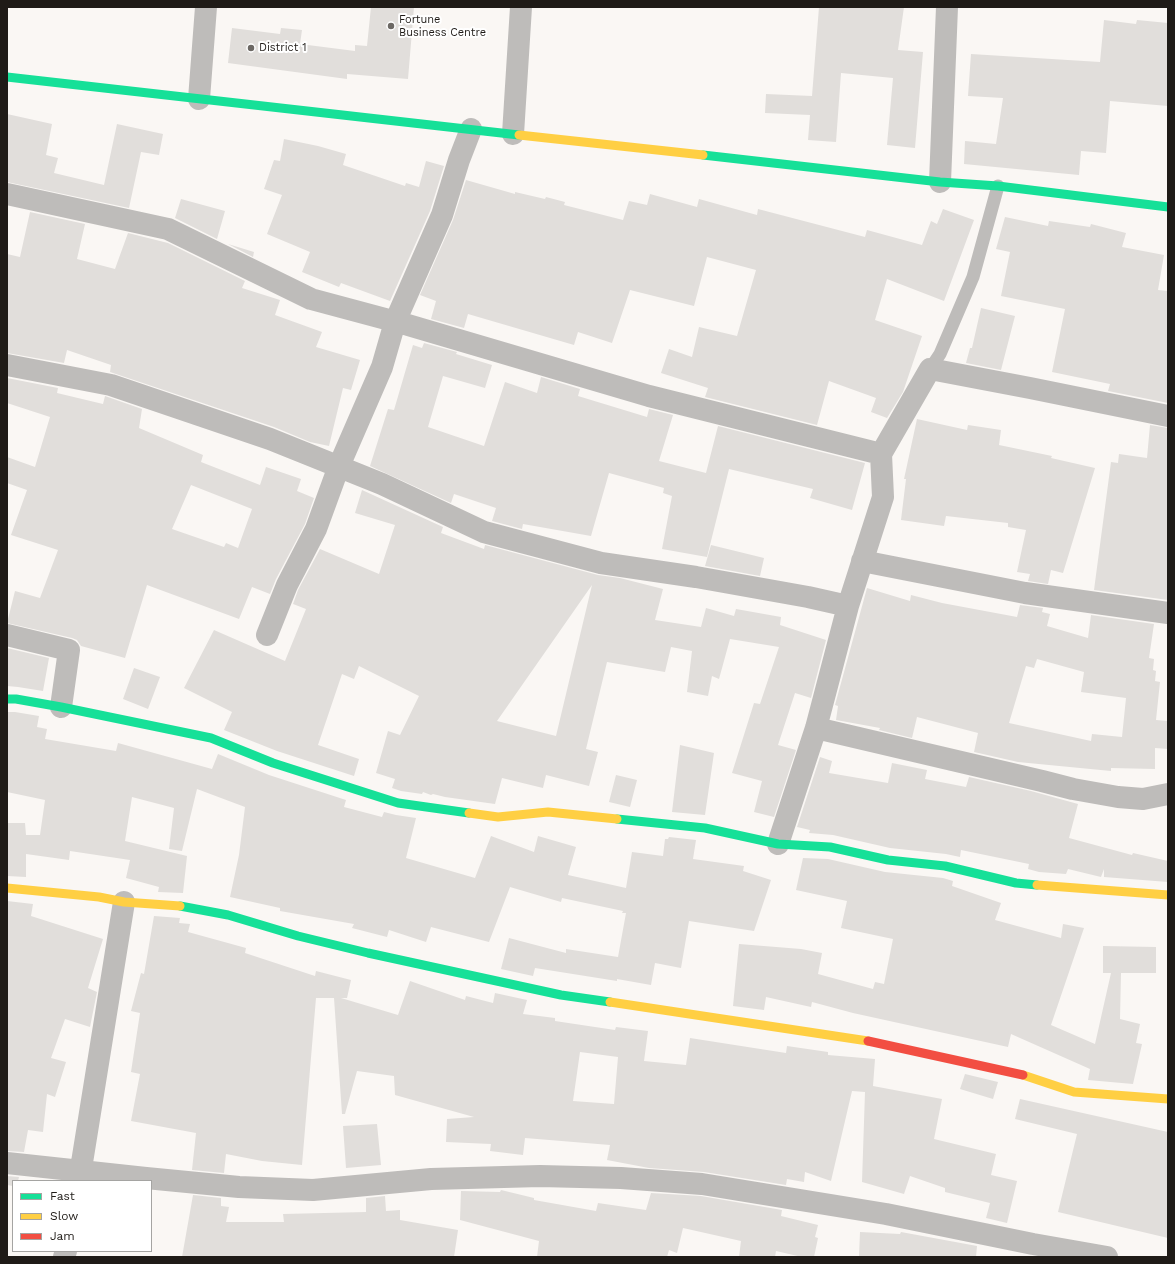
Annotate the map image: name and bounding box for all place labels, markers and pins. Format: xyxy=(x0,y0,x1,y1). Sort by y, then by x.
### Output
place label: Fortune Business Centre xyxy=(399,13,486,39)
marker: Fortune Business Centre xyxy=(386,21,396,31)
place label: District 1 xyxy=(259,41,306,55)
marker: District 1 xyxy=(246,43,256,53)

